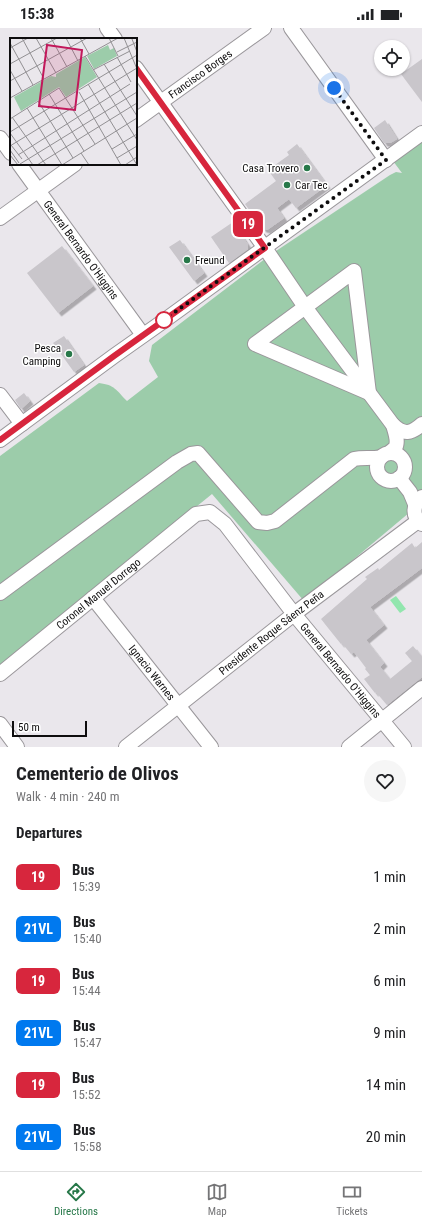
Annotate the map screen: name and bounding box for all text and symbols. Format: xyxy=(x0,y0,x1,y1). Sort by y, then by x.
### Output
text: 15:38 xyxy=(20,5,54,23)
inset map xyxy=(10,38,137,165)
map controls xyxy=(374,40,410,76)
button: locate xyxy=(374,40,410,76)
street label: Francisco Borges xyxy=(166,47,234,101)
your location xyxy=(324,78,344,98)
place label: Casa Trovero xyxy=(242,162,299,175)
marker: Casa Trovero xyxy=(302,163,312,173)
place label: Car Tec xyxy=(295,179,328,192)
marker: Car Tec xyxy=(282,180,292,190)
street label: General Bernardo O'Higgins xyxy=(41,198,121,302)
line badge: 19 xyxy=(230,211,266,237)
text: 19 xyxy=(241,216,255,232)
place label: Freund xyxy=(195,254,225,267)
marker: Freund xyxy=(182,255,192,265)
unlabelled marker xyxy=(155,311,173,329)
place label: Pesca Camping xyxy=(23,342,61,368)
marker: Pesca Camping xyxy=(64,349,74,359)
street label: Coronel Manuel Dorrego xyxy=(54,555,144,632)
street label: Presidente Roque Sáenz Peña xyxy=(216,587,326,677)
street label: General Bernardo O'Higgins xyxy=(298,620,384,721)
street label: Ignacio Warnes xyxy=(126,642,178,703)
scale bar xyxy=(12,719,87,738)
text: 50 m xyxy=(18,721,40,734)
button: heart xyxy=(364,760,406,802)
text: Cementerio de Olivos xyxy=(16,762,179,785)
text: Walk · 4 min · 240 m xyxy=(16,789,120,804)
text: Departures xyxy=(16,824,82,842)
text: Bus xyxy=(72,861,95,879)
text: 1 min xyxy=(373,868,406,886)
text: 19 xyxy=(31,869,45,885)
text: 15:39 xyxy=(72,879,101,894)
text: Bus xyxy=(73,913,96,931)
text: 2 min xyxy=(373,920,406,938)
text: 21VL xyxy=(24,921,53,937)
text: 15:40 xyxy=(73,931,102,946)
text: Bus xyxy=(72,965,95,983)
text: 6 min xyxy=(373,972,406,990)
text: 19 xyxy=(31,973,45,989)
text: 15:44 xyxy=(72,983,101,998)
text: Bus xyxy=(73,1017,96,1035)
text: 9 min xyxy=(373,1024,406,1042)
text: 21VL xyxy=(24,1025,53,1041)
text: 15:47 xyxy=(73,1035,102,1050)
text: Bus xyxy=(72,1069,95,1087)
text: 14 min xyxy=(366,1076,406,1094)
text: 19 xyxy=(31,1077,45,1093)
text: 15:52 xyxy=(72,1087,101,1102)
text: Bus xyxy=(73,1121,96,1139)
text: 20 min xyxy=(366,1128,406,1146)
text: 21VL xyxy=(24,1129,53,1145)
text: 15:58 xyxy=(73,1139,102,1154)
tab: Directions xyxy=(54,1181,98,1218)
tab: Map xyxy=(206,1181,228,1218)
tab: Tickets xyxy=(336,1181,368,1218)

